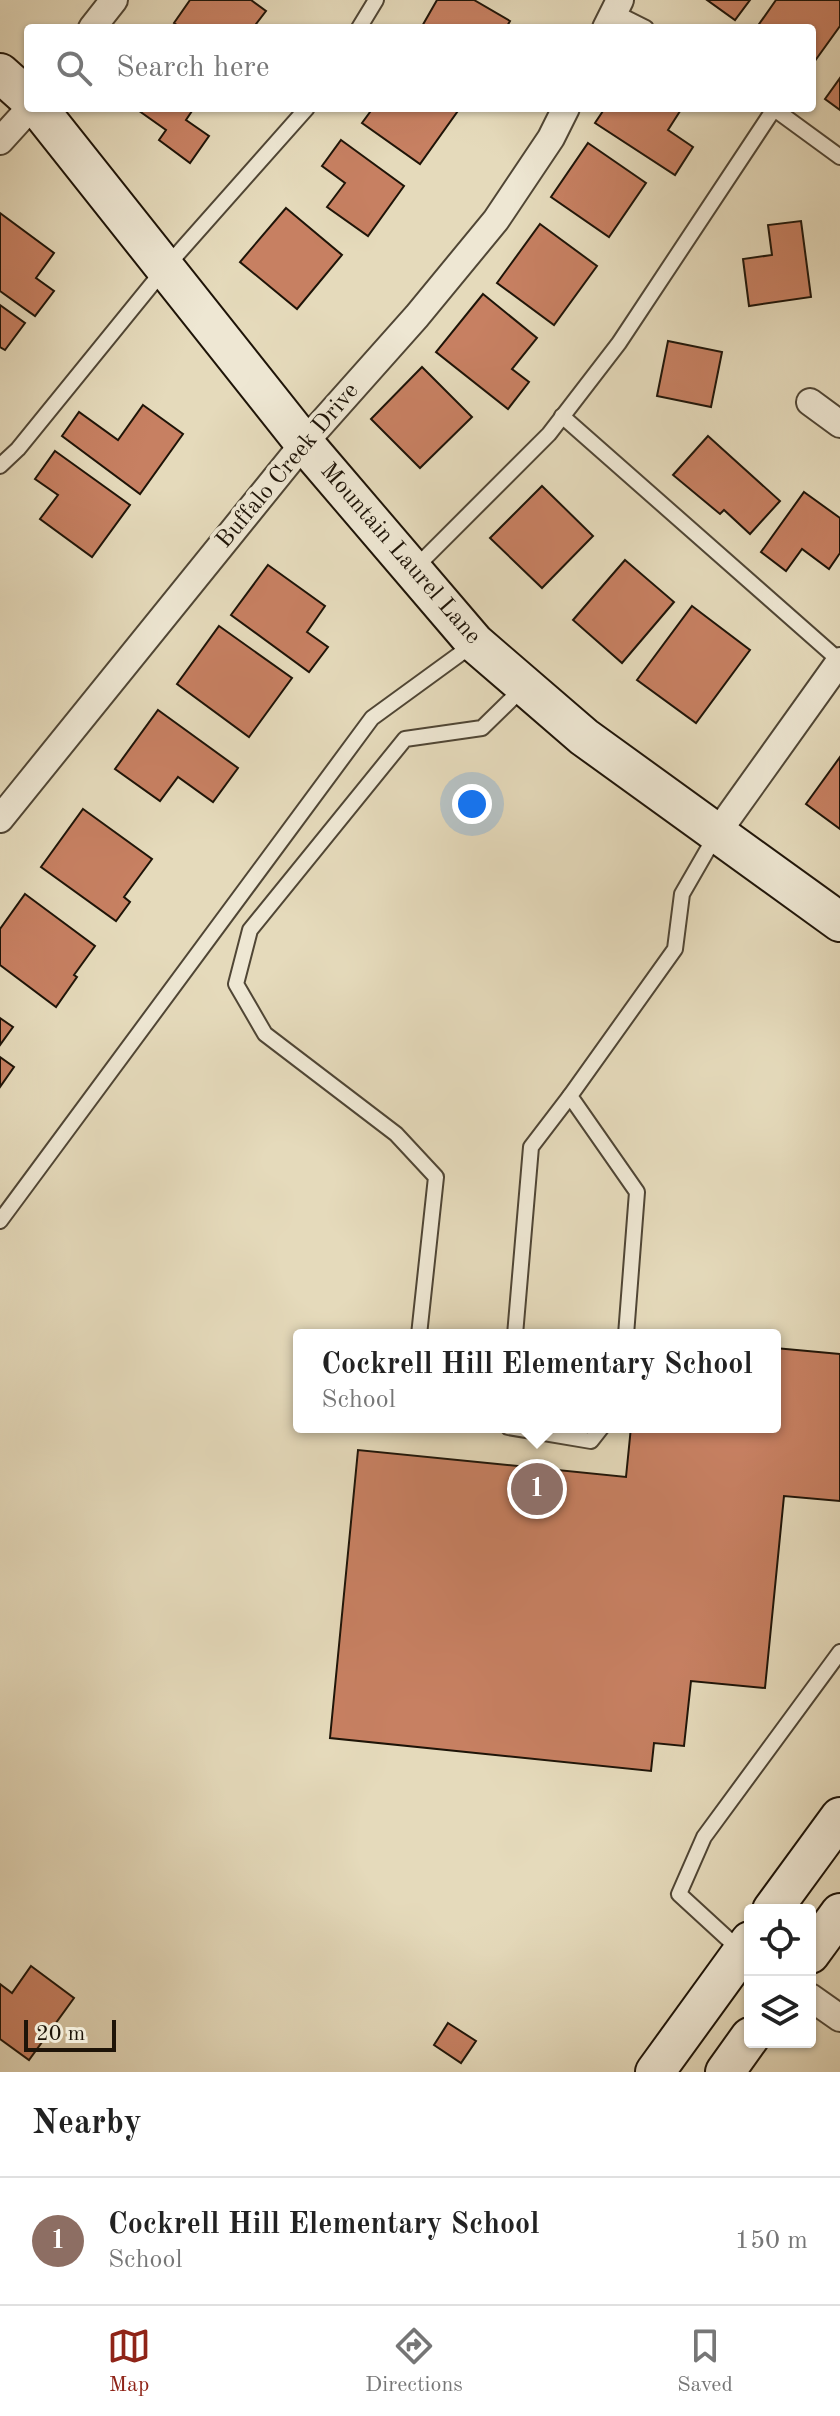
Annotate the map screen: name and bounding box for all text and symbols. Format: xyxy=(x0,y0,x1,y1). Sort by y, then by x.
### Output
search box xyxy=(24,24,816,112)
icon: search xyxy=(52,46,96,90)
text: Search here xyxy=(116,53,270,83)
street label: Buffalo Creek Drive xyxy=(212,379,364,553)
street label: Mountain Laurel Lane xyxy=(315,459,485,649)
your location xyxy=(452,784,492,824)
popup xyxy=(293,1329,781,1433)
text: Cockrell Hill Elementary School xyxy=(321,1350,753,1380)
text: School xyxy=(321,1387,396,1413)
pin: 1 xyxy=(511,1459,563,1519)
map controls xyxy=(744,1904,816,2048)
button: locate xyxy=(744,1904,816,1976)
button: layers xyxy=(744,1976,816,2048)
scale bar xyxy=(24,2016,116,2052)
text: 20 m xyxy=(36,2023,85,2045)
text: Nearby xyxy=(32,2107,142,2141)
text: Cockrell Hill Elementary School xyxy=(108,2210,539,2240)
text: 1 xyxy=(50,2228,66,2254)
text: 150 m xyxy=(735,2228,808,2254)
text: School xyxy=(108,2247,182,2273)
tab: Map xyxy=(107,2324,151,2399)
tab: Directions xyxy=(365,2324,463,2399)
tab: Saved xyxy=(677,2324,733,2399)

